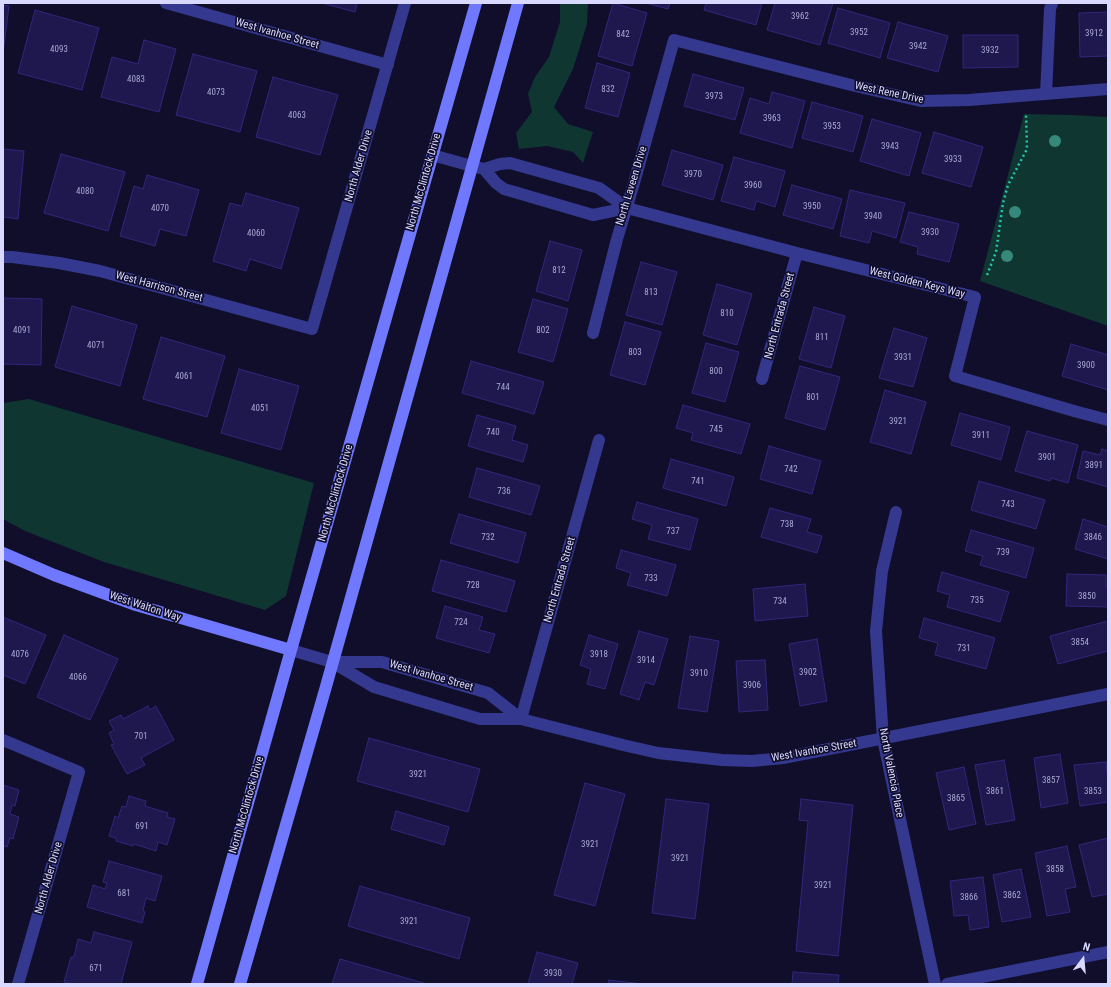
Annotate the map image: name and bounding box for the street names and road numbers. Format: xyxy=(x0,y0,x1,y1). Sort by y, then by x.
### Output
street label: West Ivanhoe Street xyxy=(234,16,320,52)
street label: West Rene Drive xyxy=(853,79,925,107)
street label: North Alder Drive xyxy=(342,128,376,204)
street label: North McClintock Drive xyxy=(404,132,444,232)
street label: North Laveen Drive xyxy=(614,145,650,227)
street label: West Golden Keys Way xyxy=(868,265,966,301)
street label: West Harrison Street xyxy=(114,269,204,305)
street label: North Entrada Street xyxy=(762,272,798,360)
street label: North McClintock Drive xyxy=(316,443,356,543)
street label: North Entrada Street xyxy=(541,536,579,624)
street label: West Walton Way xyxy=(107,589,183,625)
street label: West Ivanhoe Street xyxy=(388,658,474,694)
street label: North Valencia Place xyxy=(876,727,906,819)
street label: West Ivanhoe Street xyxy=(770,737,858,765)
street label: North McClintock Drive xyxy=(227,755,267,855)
street label: North Alder Drive xyxy=(32,840,66,916)

